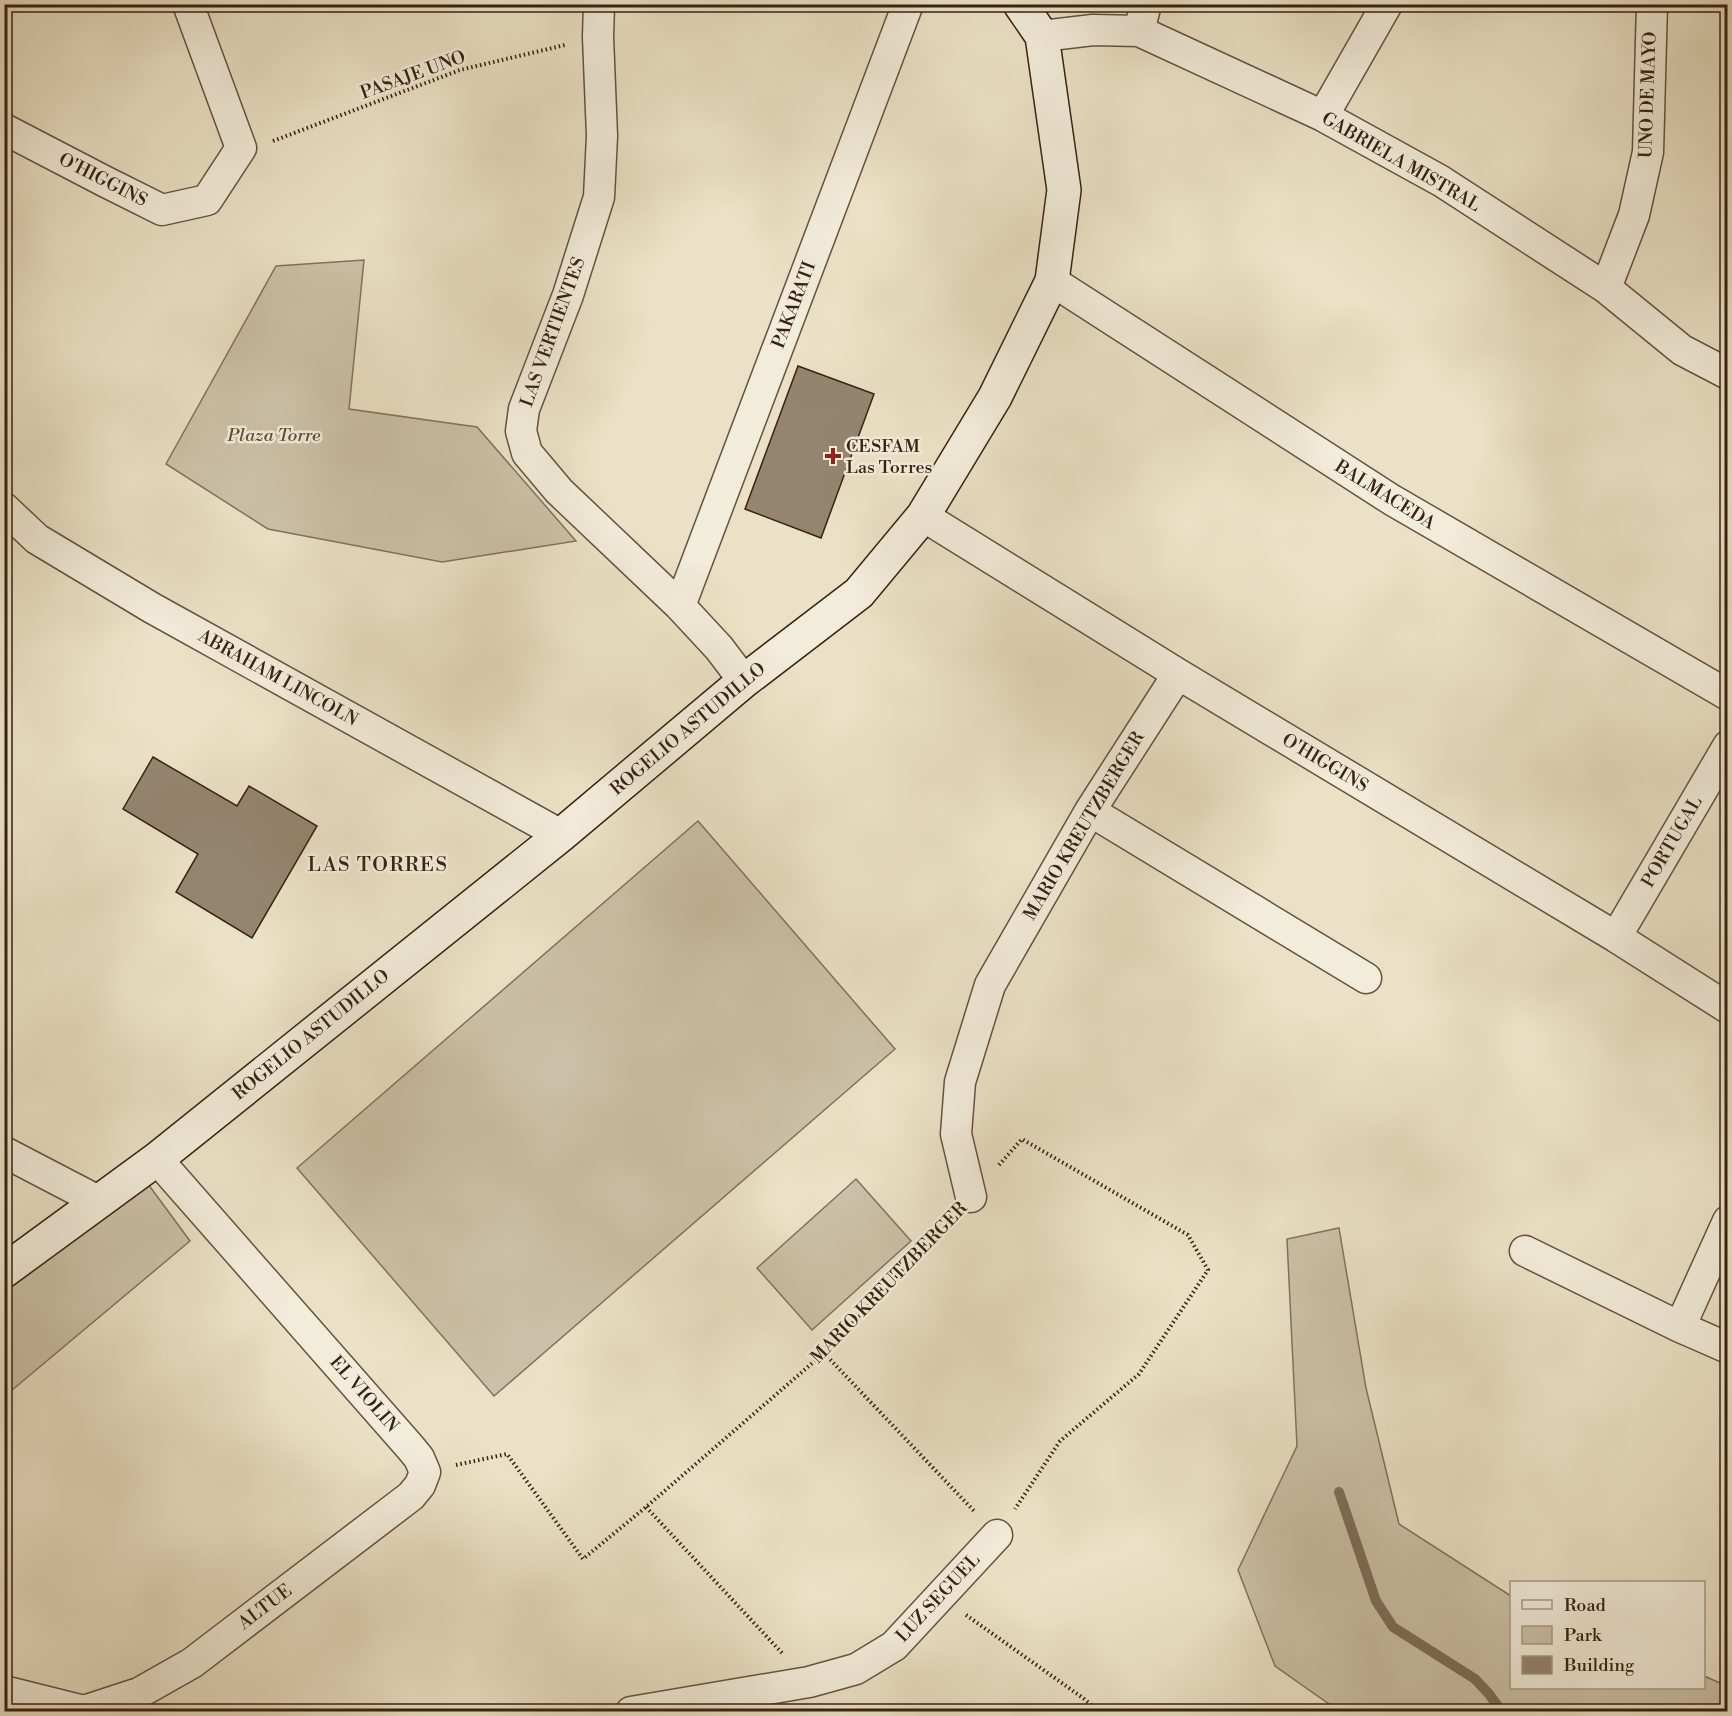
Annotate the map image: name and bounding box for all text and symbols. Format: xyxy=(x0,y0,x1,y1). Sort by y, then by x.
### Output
street label: UNO DE MAYO xyxy=(1634,31,1662,159)
street label: PASAJE UNO xyxy=(357,45,469,105)
street label: GABRIELA MISTRAL xyxy=(1317,107,1485,217)
street label: O'HIGGINS xyxy=(55,148,151,212)
street label: LAS VERTIENTES xyxy=(515,254,591,410)
street label: PAKARATI xyxy=(767,258,821,352)
park label: Plaza Torre xyxy=(227,424,321,447)
place label: CESFAM Las Torres xyxy=(846,435,933,479)
marker: CESFAM Las Torres xyxy=(824,447,842,465)
street label: BALMACEDA xyxy=(1330,455,1440,535)
street label: ABRAHAM LINCOLN xyxy=(193,624,363,732)
street label: ROGELIO ASTUDILLO xyxy=(606,657,770,801)
street label: MARIO KREUTZBERGER xyxy=(1019,727,1150,924)
street label: O'HIGGINS xyxy=(1278,728,1372,798)
street label: PORTUGAL xyxy=(1637,792,1707,892)
district label: LAS TORRES xyxy=(307,853,449,878)
street label: ROGELIO ASTUDILLO xyxy=(228,965,394,1105)
street label: MARIO KREUTZBERGER xyxy=(806,1197,973,1369)
street label: EL VIOLIN xyxy=(325,1351,404,1437)
street label: LUZ SEGUEL xyxy=(891,1549,985,1647)
street label: ALTUE xyxy=(233,1579,297,1635)
legend xyxy=(1510,1581,1705,1689)
text: Road xyxy=(1564,1594,1607,1617)
text: Park xyxy=(1564,1624,1603,1647)
text: Building xyxy=(1563,1654,1635,1677)

